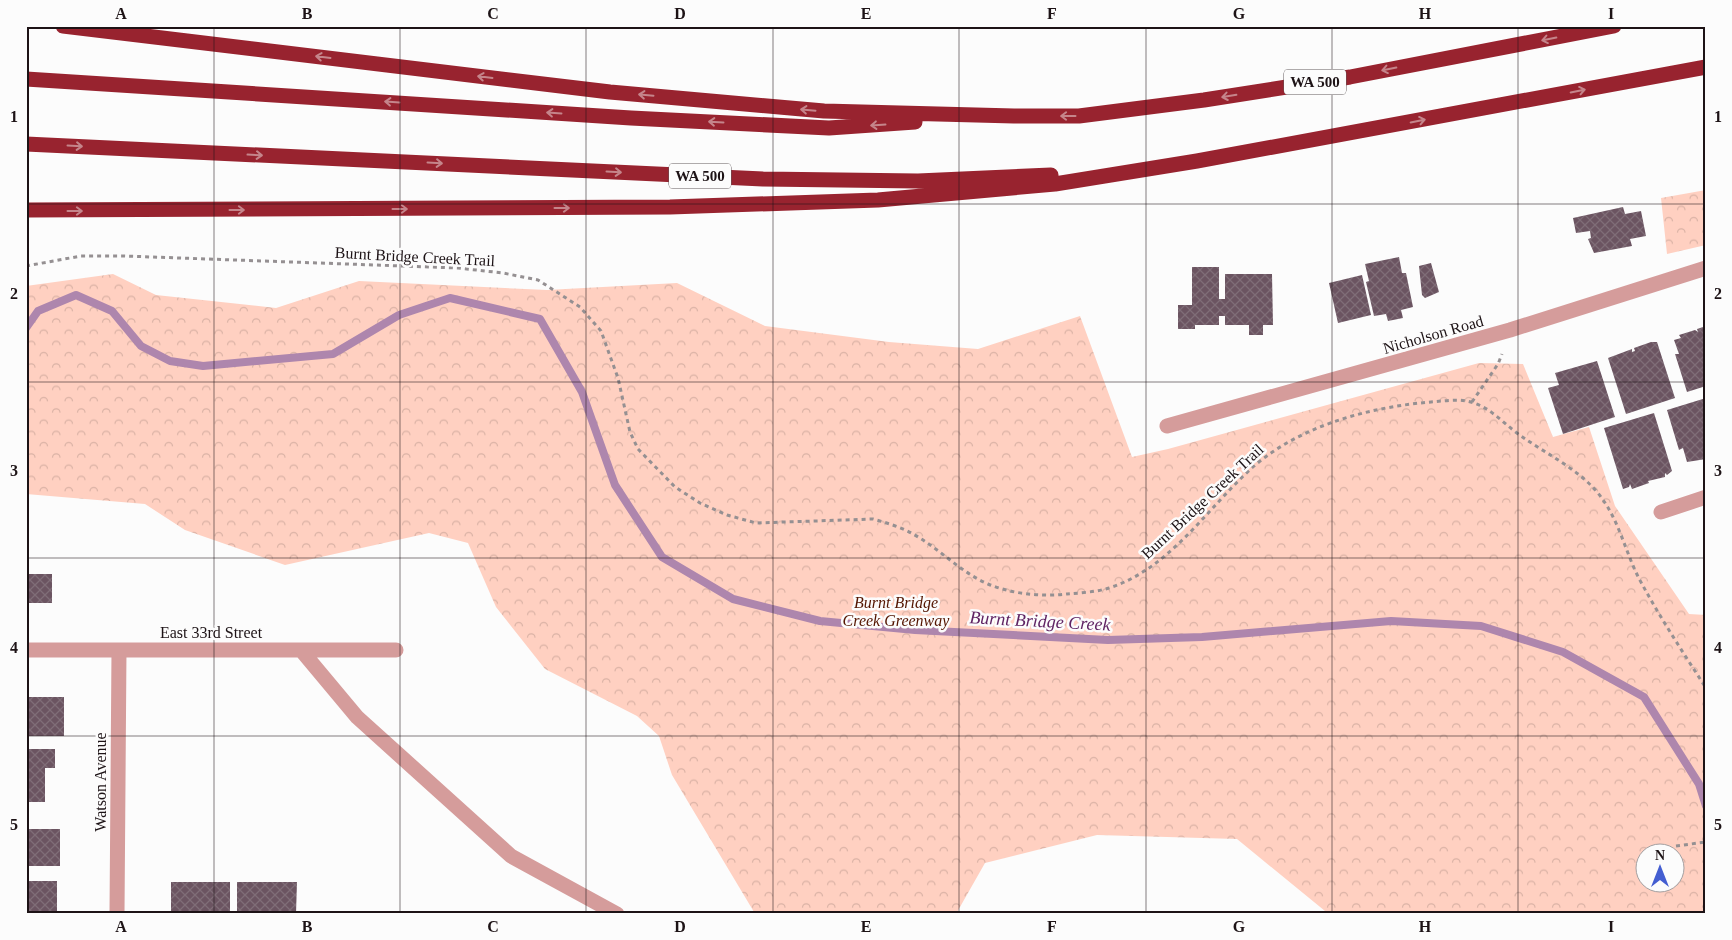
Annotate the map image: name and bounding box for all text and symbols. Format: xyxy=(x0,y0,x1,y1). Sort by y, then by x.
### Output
text: A xyxy=(115,5,127,22)
text: B xyxy=(302,5,313,22)
text: C xyxy=(487,5,499,22)
text: D xyxy=(674,5,686,22)
text: E xyxy=(861,5,871,22)
text: F xyxy=(1047,5,1057,22)
text: G xyxy=(1233,5,1246,22)
text: H xyxy=(1419,5,1432,22)
text: I xyxy=(1608,5,1614,22)
one-way arrow xyxy=(1541,34,1557,44)
one-way arrow xyxy=(316,52,332,62)
one-way arrow xyxy=(1381,65,1397,75)
road number: WA 500 xyxy=(1284,70,1346,94)
one-way arrow xyxy=(477,72,493,82)
one-way arrow xyxy=(1570,85,1586,95)
one-way arrow xyxy=(639,91,655,100)
one-way arrow xyxy=(1221,92,1237,102)
one-way arrow xyxy=(384,98,400,107)
one-way arrow xyxy=(800,105,816,115)
text: 1 xyxy=(10,108,18,125)
one-way arrow xyxy=(546,108,562,117)
text: 1 xyxy=(1714,108,1722,125)
one-way arrow xyxy=(1060,111,1076,121)
one-way arrow xyxy=(1410,115,1426,125)
one-way arrow xyxy=(708,117,724,127)
one-way arrow xyxy=(870,120,886,129)
one-way arrow xyxy=(67,142,83,151)
one-way arrow xyxy=(246,150,262,159)
one-way arrow xyxy=(426,159,442,168)
road number: WA 500 xyxy=(669,164,731,188)
one-way arrow xyxy=(606,168,622,177)
one-way arrow xyxy=(554,203,570,213)
one-way arrow xyxy=(392,204,408,214)
one-way arrow xyxy=(229,205,245,215)
one-way arrow xyxy=(66,206,83,216)
street label: Burnt Bridge Creek Trail xyxy=(334,244,496,270)
text: 2 xyxy=(10,285,18,302)
text: 2 xyxy=(1714,285,1722,302)
street label: Nicholson Road xyxy=(1381,312,1485,357)
street label: Burnt Bridge Creek Trail xyxy=(1138,440,1268,563)
text: 3 xyxy=(10,462,18,479)
text: 3 xyxy=(1714,462,1722,479)
park label: Burnt Bridge Creek Greenway xyxy=(843,594,950,630)
water label: Burnt Bridge Creek xyxy=(969,607,1112,635)
street label: East 33rd Street xyxy=(160,624,263,641)
text: 4 xyxy=(10,639,18,656)
text: 4 xyxy=(1714,639,1722,656)
street label: Watson Avenue xyxy=(92,732,109,832)
text: 5 xyxy=(10,816,18,833)
text: 5 xyxy=(1714,816,1722,833)
north arrow xyxy=(1634,842,1684,892)
text: N xyxy=(1655,848,1665,863)
text: A xyxy=(115,918,127,935)
text: B xyxy=(302,918,313,935)
text: C xyxy=(487,918,499,935)
text: D xyxy=(674,918,686,935)
text: E xyxy=(861,918,871,935)
text: F xyxy=(1047,918,1057,935)
text: G xyxy=(1233,918,1246,935)
text: H xyxy=(1419,918,1432,935)
text: I xyxy=(1608,918,1614,935)

